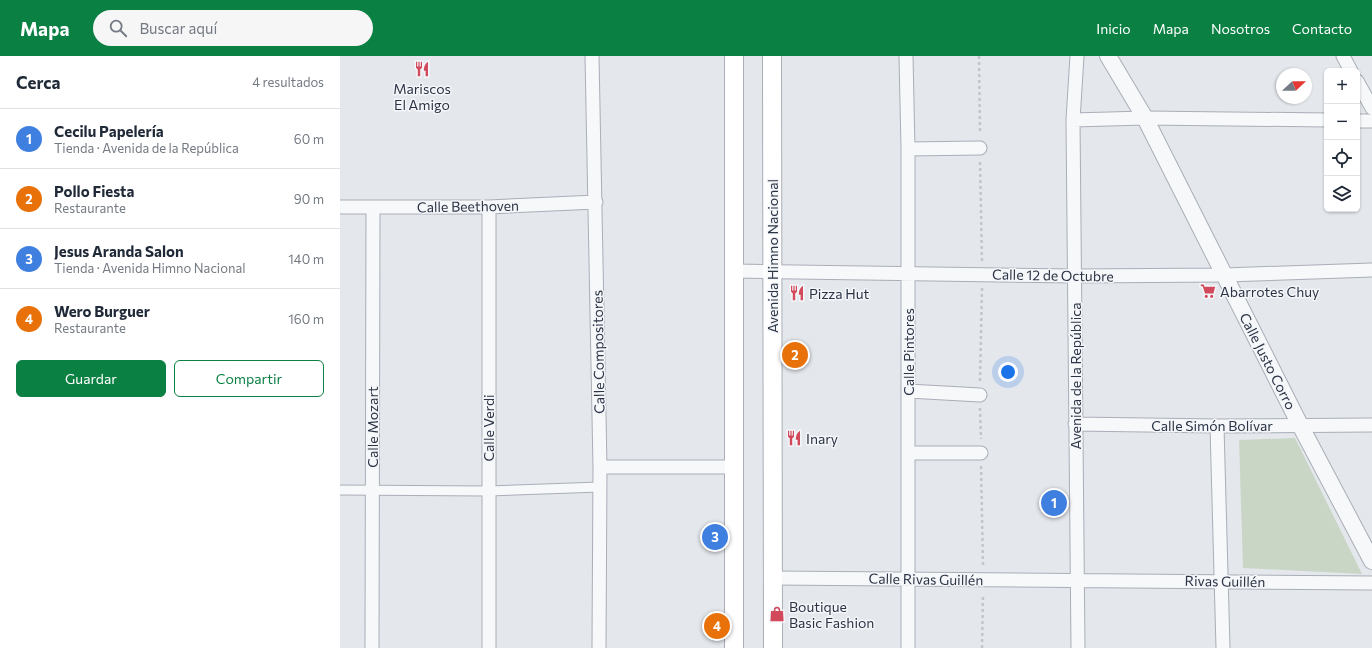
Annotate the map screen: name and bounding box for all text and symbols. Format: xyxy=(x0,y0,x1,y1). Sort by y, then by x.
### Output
search box xyxy=(93,10,373,46)
text: Mapa xyxy=(20,17,69,40)
icon: search xyxy=(107,17,129,39)
text: Buscar aquí xyxy=(139,19,217,37)
text: Inicio xyxy=(1096,20,1131,37)
text: Mapa xyxy=(1153,20,1189,37)
text: Nosotros xyxy=(1211,20,1270,37)
text: Contacto xyxy=(1292,20,1352,37)
restaurant icon: Mariscos El Amigo xyxy=(413,60,431,78)
north arrow xyxy=(1276,68,1312,104)
map controls xyxy=(1324,68,1360,212)
button: + xyxy=(1324,68,1360,104)
text: Cerca xyxy=(16,72,61,93)
text: 4 resultados xyxy=(252,74,324,90)
place label: Mariscos El Amigo xyxy=(393,80,451,113)
button: − xyxy=(1324,104,1360,140)
text: Cecilu Papelería xyxy=(54,122,164,140)
text: 1 xyxy=(26,131,32,147)
text: 60 m xyxy=(294,131,324,147)
text: Tienda · Avenida de la República xyxy=(54,140,239,156)
button: locate xyxy=(1324,140,1360,176)
button: layers xyxy=(1324,176,1360,212)
street label: Avenida Himno Nacional xyxy=(764,179,781,333)
text: Pollo Fiesta xyxy=(54,182,134,200)
text: 2 xyxy=(25,191,33,207)
text: 90 m xyxy=(294,191,324,207)
street label: Calle Beethoven xyxy=(417,197,519,215)
text: Restaurante xyxy=(54,200,126,216)
text: Jesus Aranda Salon xyxy=(54,242,184,260)
text: 3 xyxy=(25,251,33,267)
text: 140 m xyxy=(288,251,324,267)
text: Tienda · Avenida Himno Nacional xyxy=(54,260,246,276)
street label: Calle 12 de Octubre xyxy=(992,265,1114,285)
supermarket icon: Abarrotes Chuy xyxy=(1199,282,1217,300)
place label: Abarrotes Chuy xyxy=(1220,283,1319,300)
restaurant icon: Pizza Hut xyxy=(788,284,806,302)
place label: Pizza Hut xyxy=(809,285,870,302)
street label: Calle Compositores xyxy=(588,290,608,414)
text: Wero Burguer xyxy=(54,302,150,320)
street label: Avenida de la República xyxy=(1067,303,1084,449)
street label: Calle Pintores xyxy=(900,308,917,396)
street label: Calle Justo Corro xyxy=(1236,310,1300,412)
text: 4 xyxy=(25,311,33,327)
text: 160 m xyxy=(288,311,324,327)
text: Restaurante xyxy=(54,320,126,336)
pin: 2 xyxy=(782,340,808,370)
button: Guardar xyxy=(16,360,166,397)
button: Compartir xyxy=(174,360,324,397)
your location xyxy=(998,362,1018,382)
street label: Calle Mozart xyxy=(364,386,381,468)
street label: Calle Verdi xyxy=(480,394,497,462)
street label: Calle Simón Bolívar xyxy=(1151,417,1273,434)
restaurant icon: Inary xyxy=(785,429,803,447)
place label: Inary xyxy=(806,430,838,447)
pin: 1 xyxy=(1041,488,1067,518)
pin: 3 xyxy=(702,522,728,552)
street label: Calle Rivas Guillén xyxy=(869,570,983,588)
street label: Rivas Guillén xyxy=(1185,572,1265,590)
place label: Boutique Basic Fashion xyxy=(789,598,874,631)
shop icon: Boutique Basic Fashion xyxy=(768,605,786,623)
pin: 4 xyxy=(704,611,730,641)

